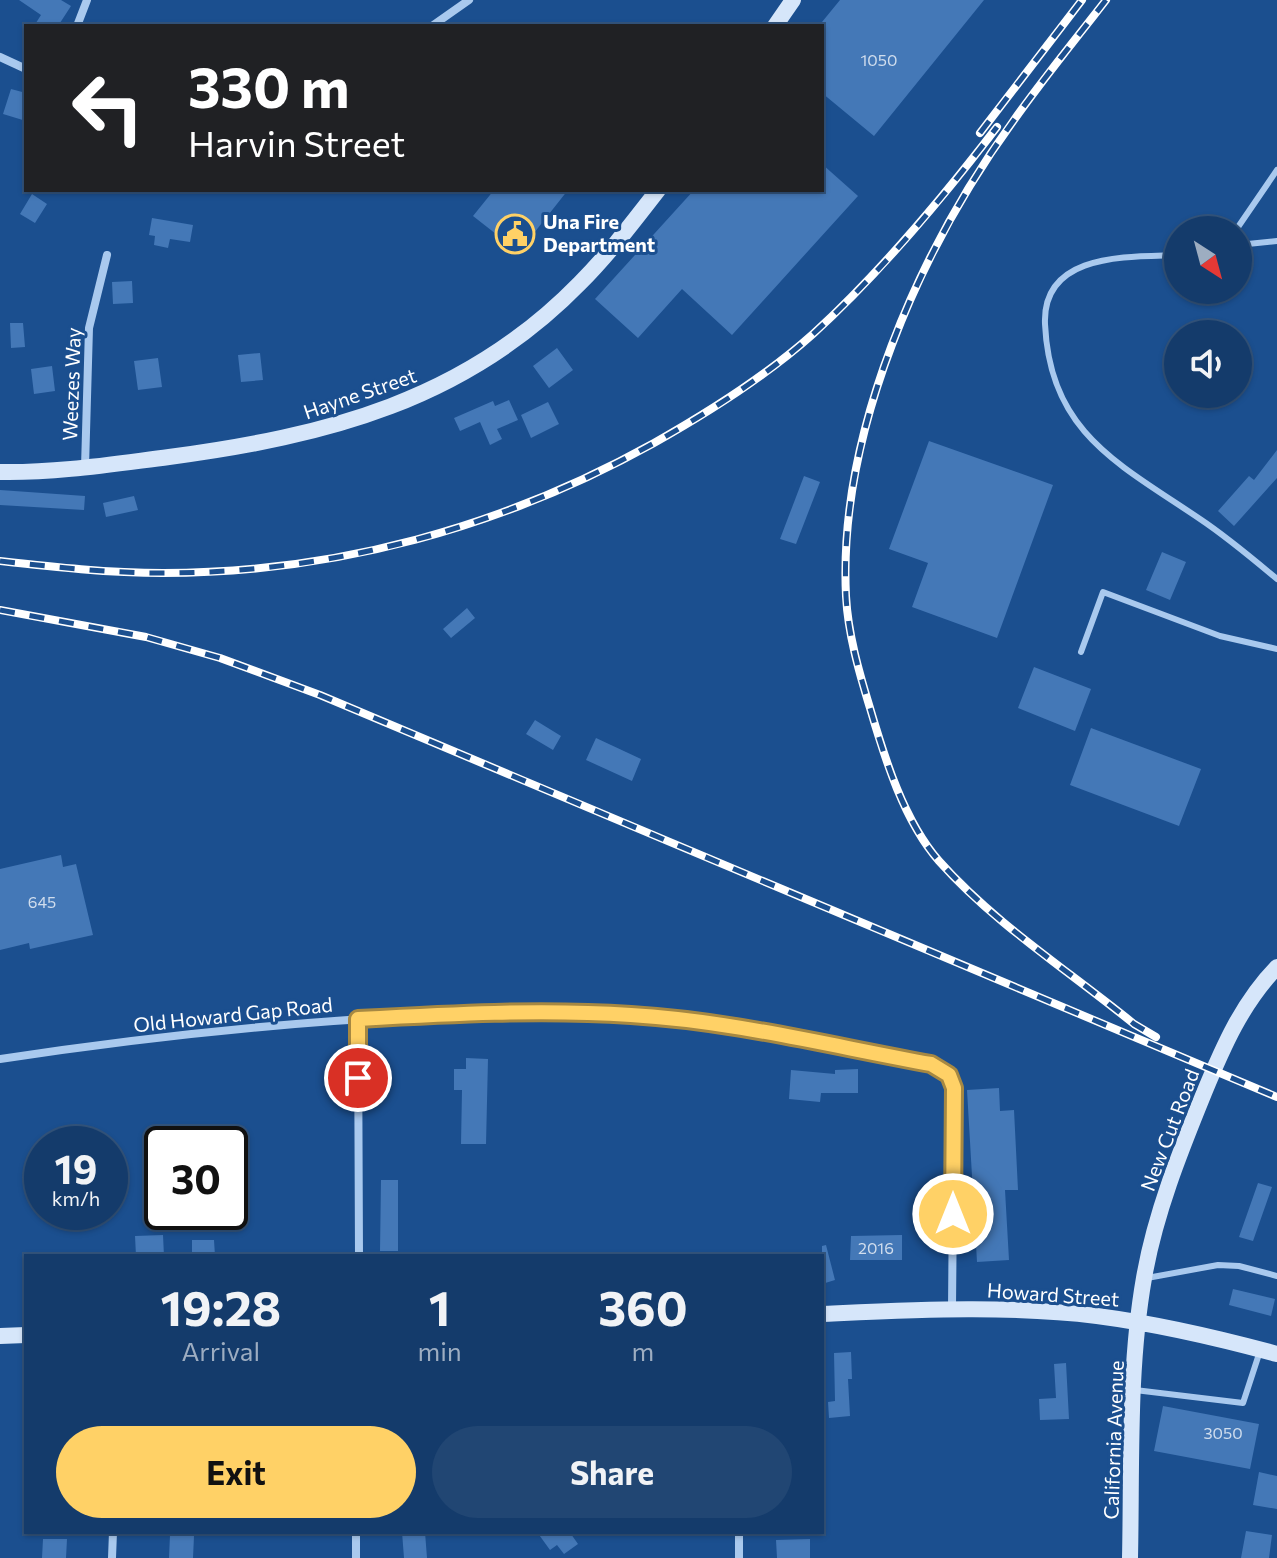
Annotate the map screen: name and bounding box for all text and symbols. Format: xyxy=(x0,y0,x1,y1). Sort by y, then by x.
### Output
house number: 1050 xyxy=(861,50,897,69)
text: 330 m xyxy=(188,51,350,120)
icon: left xyxy=(56,56,160,160)
text: Harvin Street xyxy=(188,120,405,164)
place label: Una Fire Department xyxy=(543,209,655,256)
public building icon: Una Fire Department xyxy=(494,213,536,255)
north arrow xyxy=(1164,216,1252,304)
map controls xyxy=(1164,216,1252,408)
button: sound xyxy=(1164,320,1252,408)
street label: Weezes Way xyxy=(57,327,85,441)
street label: Hayne Street xyxy=(300,363,419,424)
house number: 645 xyxy=(28,892,56,911)
street label: Old Howard Gap Road xyxy=(132,992,334,1036)
pin xyxy=(324,1044,392,1112)
icon: arrive xyxy=(336,1056,380,1100)
street label: New Cut Road xyxy=(1135,1065,1203,1194)
speed limit sign: 30 xyxy=(144,1126,248,1230)
text: 19 xyxy=(55,1143,97,1192)
position arrow xyxy=(911,1172,995,1256)
text: km/h xyxy=(52,1186,100,1210)
house number: 2016 xyxy=(858,1238,894,1257)
text: 19:28 xyxy=(160,1277,281,1336)
text: 1 xyxy=(429,1277,450,1336)
text: 360 xyxy=(598,1277,688,1336)
street label: Howard Street xyxy=(986,1277,1120,1311)
text: Arrival xyxy=(181,1335,260,1366)
text: min xyxy=(417,1335,462,1366)
text: m xyxy=(632,1335,654,1366)
street label: California Avenue xyxy=(1098,1360,1128,1520)
house number: 3050 xyxy=(1203,1423,1243,1442)
button: Exit xyxy=(56,1426,416,1518)
button: Share xyxy=(432,1426,792,1518)

